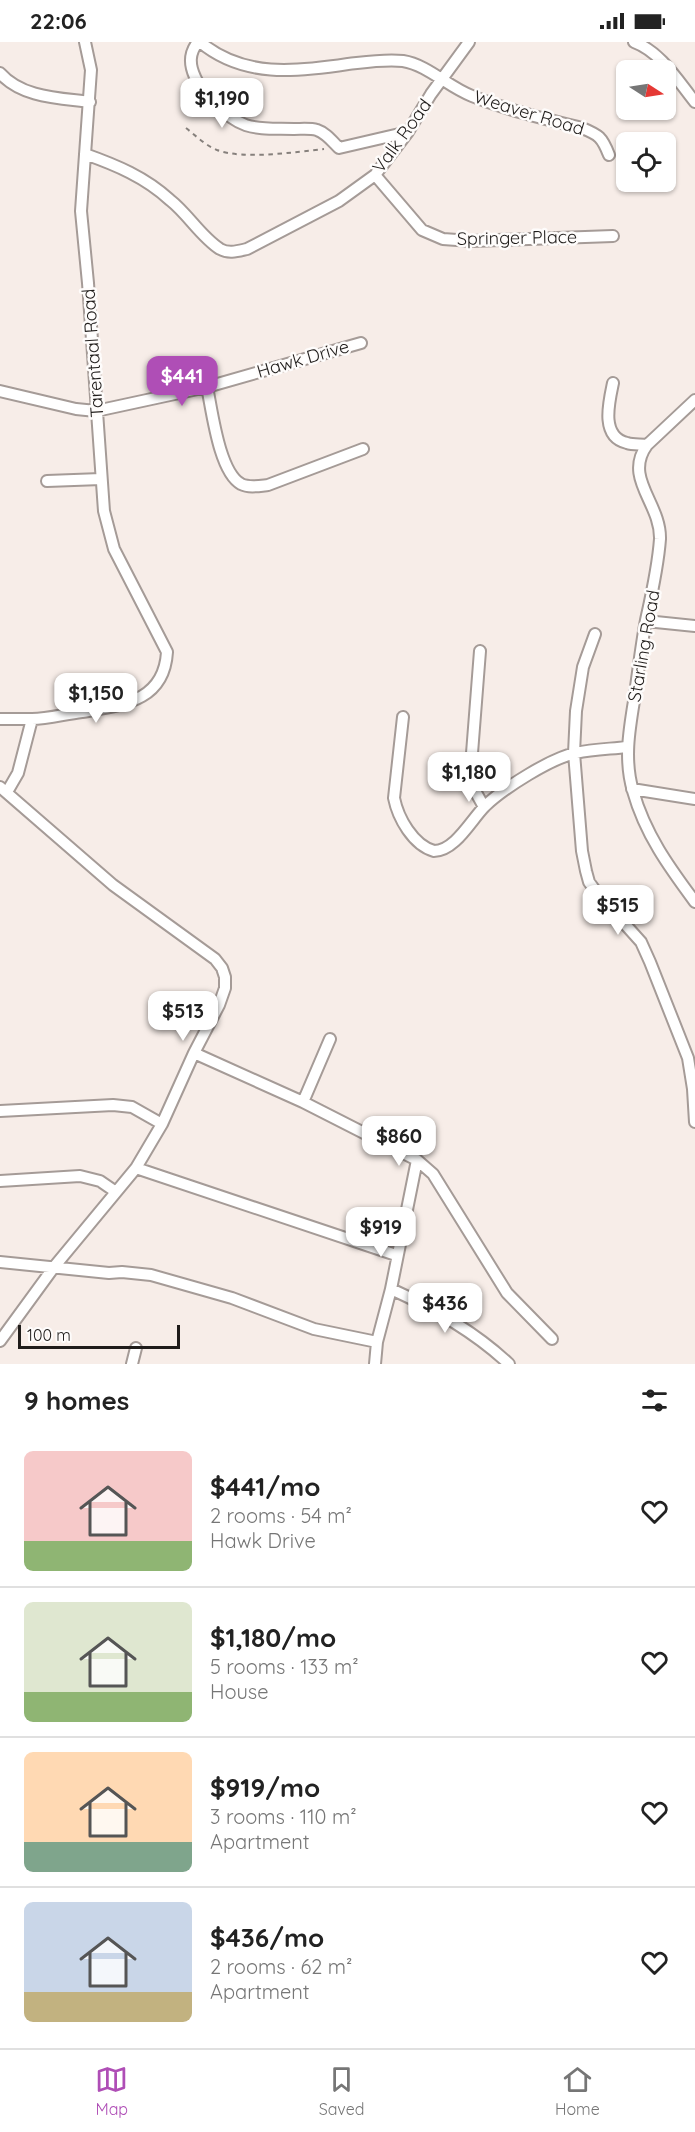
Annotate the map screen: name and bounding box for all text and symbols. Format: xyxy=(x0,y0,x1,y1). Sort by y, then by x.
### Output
text: 22:06 xyxy=(30,7,87,35)
north arrow xyxy=(616,60,676,120)
map controls xyxy=(616,60,676,192)
pin: $1,190 xyxy=(173,78,271,129)
text: $1,190 xyxy=(194,85,250,110)
street label: Weaver Road xyxy=(471,85,587,140)
street label: Valk Road xyxy=(367,94,436,177)
button: locate xyxy=(616,132,676,192)
street label: Springer Place xyxy=(457,225,577,250)
street label: Tarentaal Road xyxy=(77,288,108,418)
street label: Hawk Drive xyxy=(254,334,352,383)
pin: $441 xyxy=(146,356,218,407)
text: $441 xyxy=(161,363,203,388)
street label: Starling Road xyxy=(622,588,665,704)
pin: $1,150 xyxy=(47,673,145,724)
text: $1,150 xyxy=(68,680,124,705)
pin: $1,180 xyxy=(420,752,518,803)
text: $1,180 xyxy=(442,759,496,784)
pin: $515 xyxy=(582,885,654,936)
text: $515 xyxy=(597,892,639,917)
pin: $513 xyxy=(147,991,219,1042)
text: $513 xyxy=(162,998,204,1023)
pin: $860 xyxy=(363,1116,435,1167)
text: $860 xyxy=(376,1123,422,1148)
pin: $919 xyxy=(345,1207,417,1258)
text: $919 xyxy=(360,1214,402,1239)
pin: $436 xyxy=(409,1283,481,1334)
text: $436 xyxy=(422,1290,468,1315)
scale bar xyxy=(18,1322,180,1350)
text: 100 m xyxy=(27,1325,71,1345)
text: 9 homes xyxy=(24,1384,129,1417)
icon: filters xyxy=(638,1384,671,1417)
text: $441/mo xyxy=(210,1470,320,1503)
icon: home xyxy=(72,1475,144,1547)
icon: heart xyxy=(638,1495,671,1528)
text: 2 rooms · 54 m² xyxy=(210,1503,352,1528)
text: Hawk Drive xyxy=(210,1528,316,1553)
text: $1,180/mo xyxy=(210,1621,336,1654)
icon: home xyxy=(72,1626,144,1698)
icon: heart xyxy=(638,1646,671,1679)
text: 5 rooms · 133 m² xyxy=(210,1654,359,1679)
text: House xyxy=(210,1679,269,1704)
text: $919/mo xyxy=(210,1771,320,1804)
icon: home xyxy=(72,1776,144,1848)
icon: heart xyxy=(638,1796,671,1829)
text: 3 rooms · 110 m² xyxy=(210,1804,357,1829)
text: Apartment xyxy=(210,1829,310,1854)
text: $436/mo xyxy=(210,1921,324,1954)
icon: home xyxy=(72,1926,144,1998)
icon: heart xyxy=(638,1946,671,1979)
text: 2 rooms · 62 m² xyxy=(210,1954,352,1979)
text: Apartment xyxy=(210,1979,310,2004)
tab: Map xyxy=(95,2063,128,2119)
tab: Saved xyxy=(319,2063,364,2119)
tab: Home xyxy=(555,2063,600,2119)

